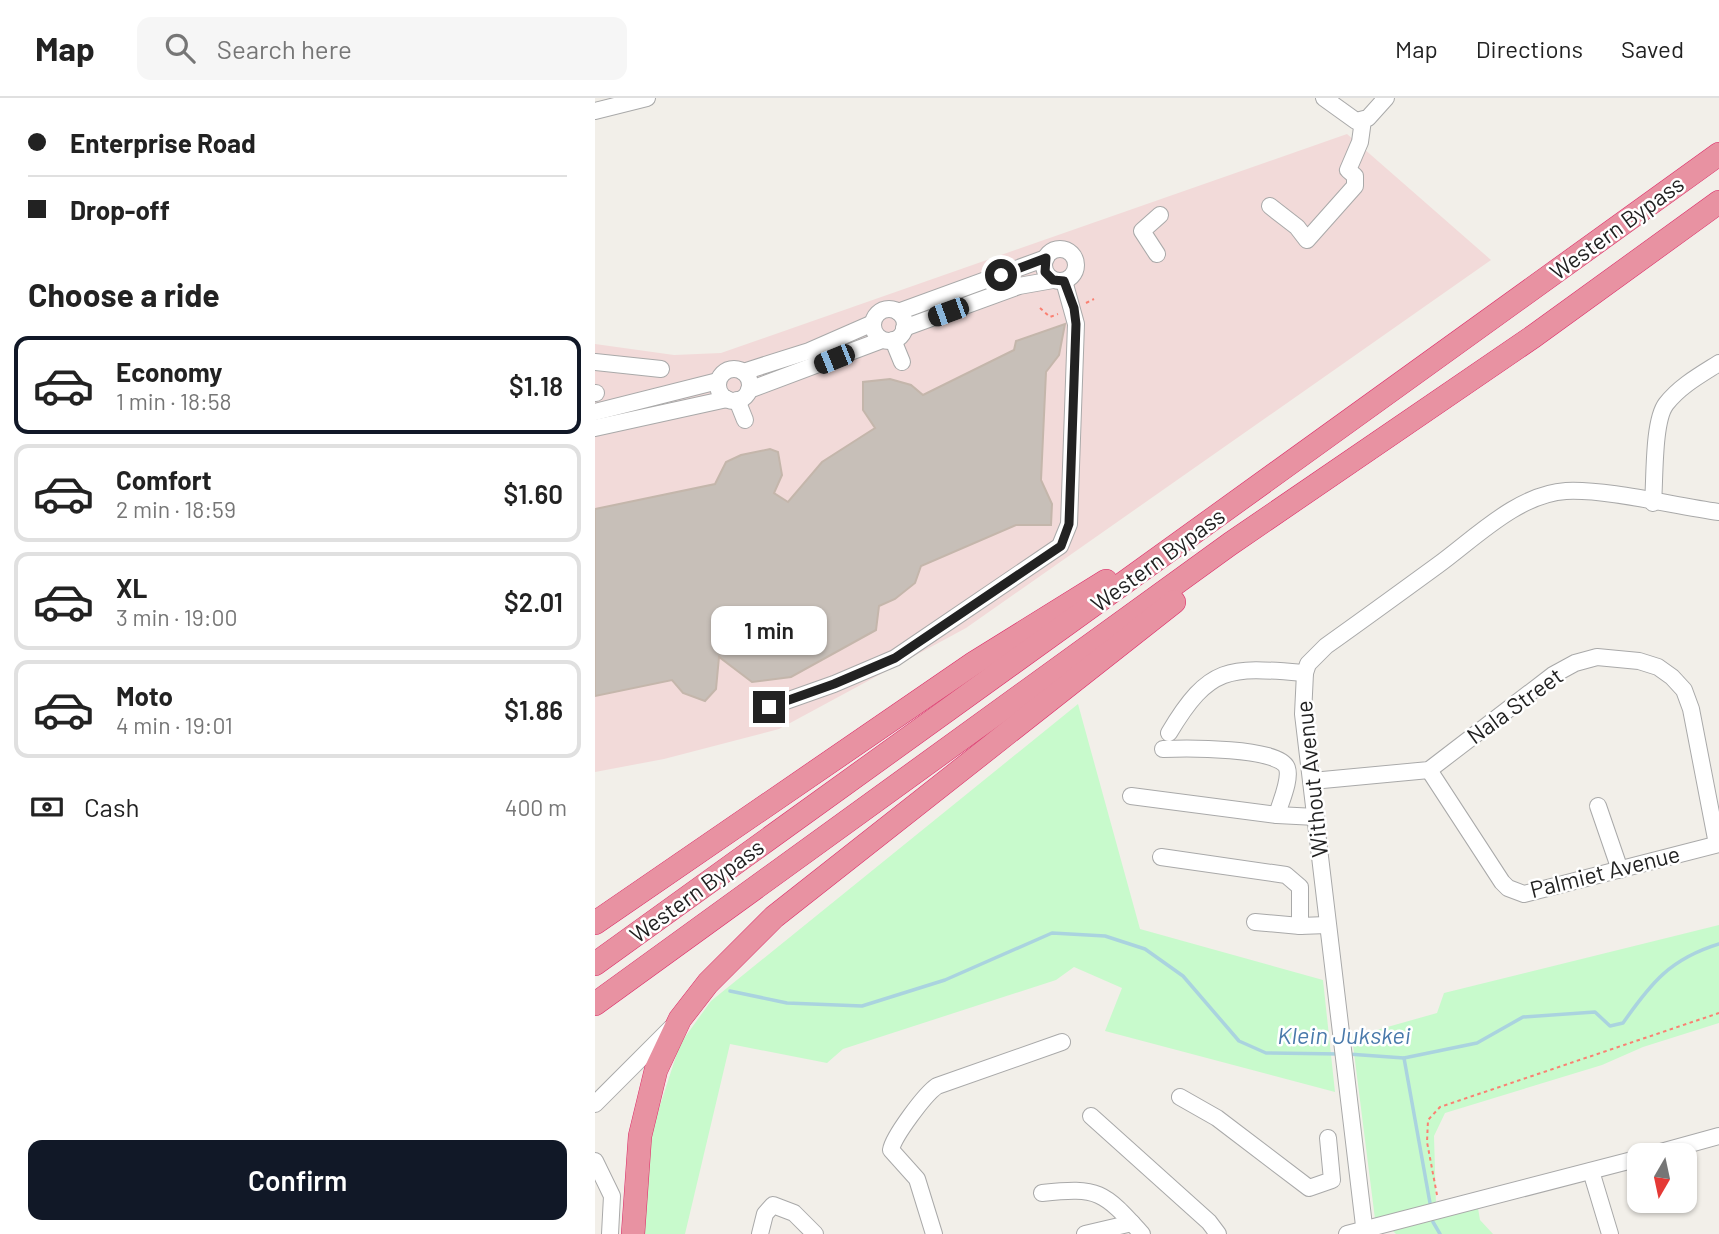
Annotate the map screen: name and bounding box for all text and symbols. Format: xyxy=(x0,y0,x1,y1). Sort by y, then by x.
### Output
search box xyxy=(137,17,627,80)
text: Map xyxy=(35,28,95,68)
icon: search xyxy=(161,29,199,67)
text: Search here xyxy=(217,33,352,64)
text: Map xyxy=(1395,34,1438,63)
text: Directions xyxy=(1476,34,1583,63)
text: Saved xyxy=(1621,34,1684,63)
text: Enterprise Road xyxy=(70,127,256,158)
street label: Western Bypass xyxy=(1544,169,1689,285)
text: Drop-off xyxy=(70,194,170,225)
route start xyxy=(985,259,1017,291)
text: Choose a ride xyxy=(28,275,220,313)
car xyxy=(925,295,972,329)
car xyxy=(811,341,858,377)
icon: car xyxy=(32,354,95,417)
text: Economy xyxy=(116,356,222,387)
text: $1.18 xyxy=(509,370,563,401)
text: 1 min · 18:58 xyxy=(116,387,232,415)
icon: car xyxy=(32,462,95,525)
text: Comfort xyxy=(116,464,212,495)
text: $1.60 xyxy=(503,478,563,509)
text: 2 min · 18:59 xyxy=(116,495,236,523)
street label: Western Bypass xyxy=(1085,501,1230,617)
icon: car xyxy=(32,570,95,633)
text: XL xyxy=(116,572,147,603)
text: $2.01 xyxy=(504,586,563,617)
text: 3 min · 19:00 xyxy=(116,603,238,631)
callout: 1 min xyxy=(711,606,827,654)
text: 1 min xyxy=(744,616,794,644)
street label: Nala Street xyxy=(1461,661,1568,749)
icon: car xyxy=(32,678,95,741)
text: Moto xyxy=(116,680,173,711)
route end xyxy=(753,691,785,723)
text: $1.86 xyxy=(504,694,563,725)
street label: Without Avenue xyxy=(1289,699,1333,859)
text: 4 min · 19:01 xyxy=(116,711,233,739)
icon: cash xyxy=(28,788,66,826)
text: Cash xyxy=(84,791,139,822)
text: 400 m xyxy=(505,793,567,821)
street label: Western Bypass xyxy=(624,832,769,948)
street label: Palmiet Avenue xyxy=(1527,839,1683,903)
water label: Klein Jukskei xyxy=(1277,1020,1411,1049)
button: Confirm xyxy=(28,1140,567,1220)
north arrow xyxy=(1627,1143,1697,1213)
map controls xyxy=(1627,1143,1697,1213)

